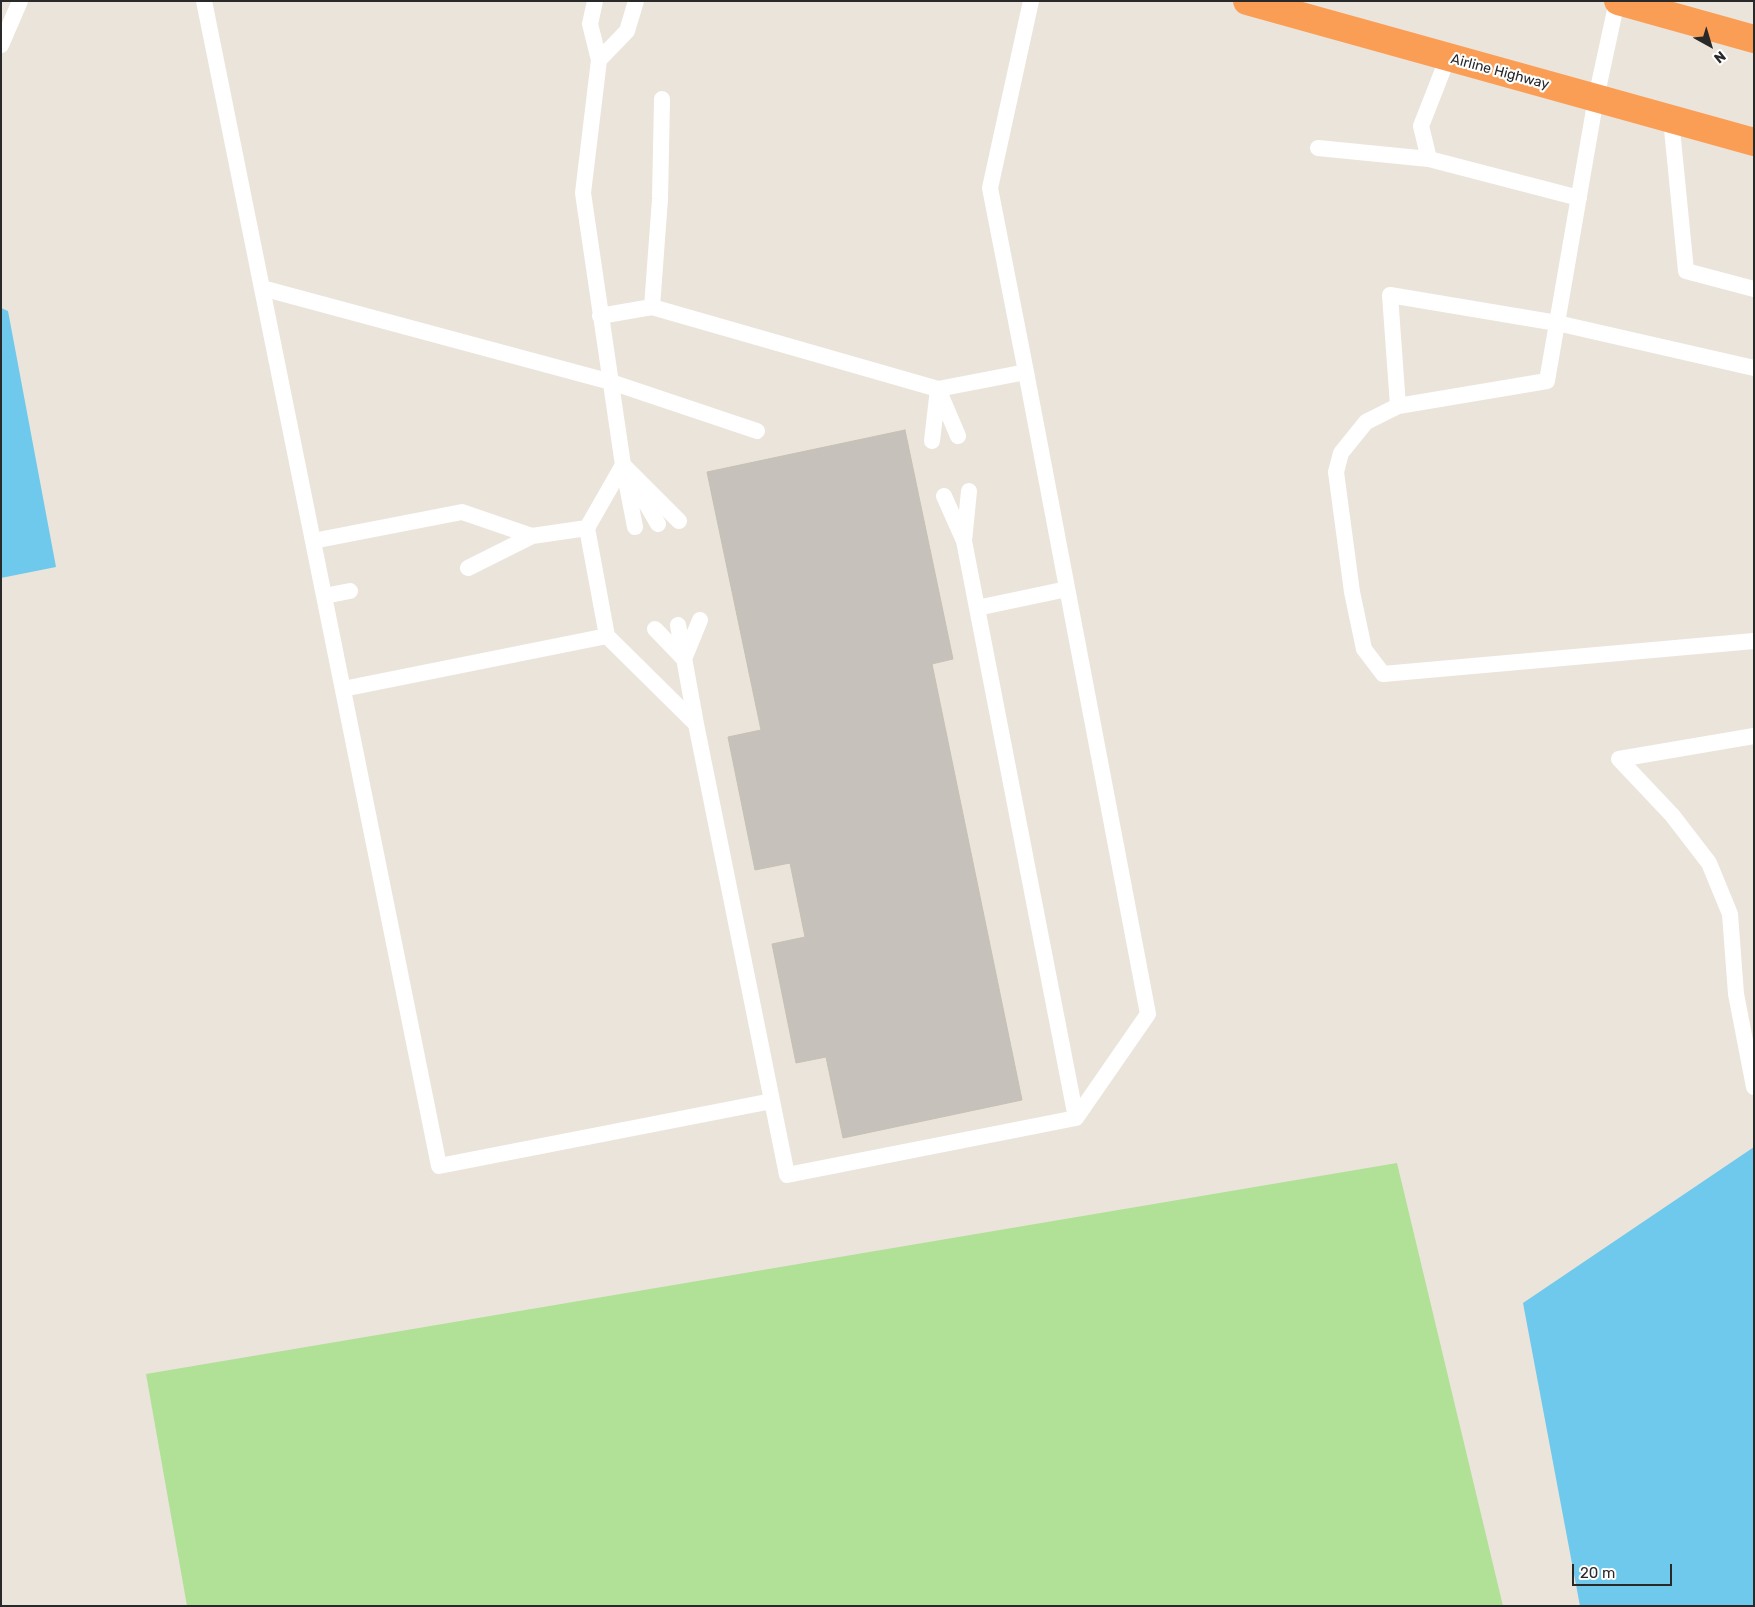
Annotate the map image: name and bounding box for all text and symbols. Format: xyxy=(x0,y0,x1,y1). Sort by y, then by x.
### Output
north arrow xyxy=(1685,20,1735,70)
text: N xyxy=(1710,47,1729,67)
street label: Airline Highway xyxy=(1449,51,1551,93)
scale bar xyxy=(1575,1554,1675,1586)
text: 20 m xyxy=(1580,1564,1615,1582)

